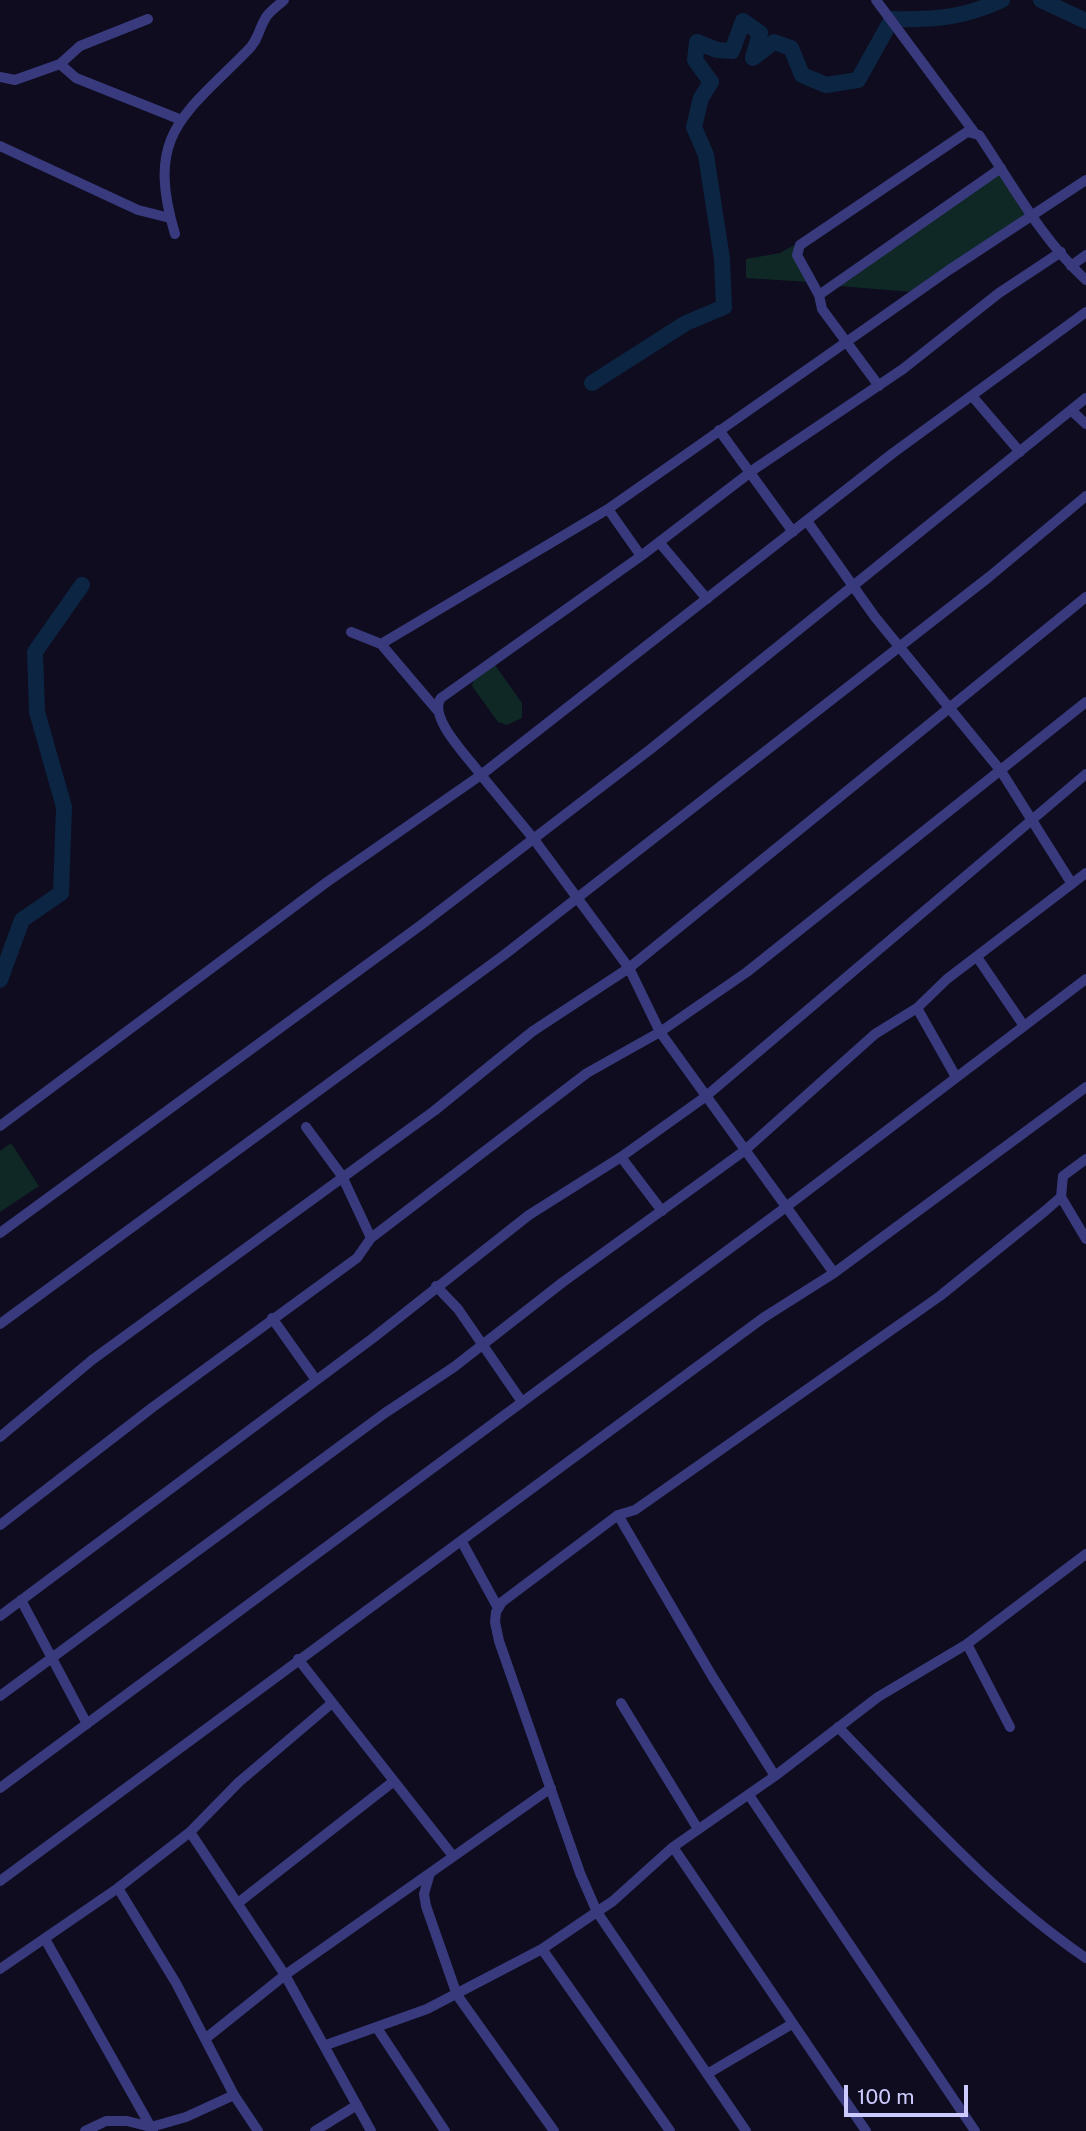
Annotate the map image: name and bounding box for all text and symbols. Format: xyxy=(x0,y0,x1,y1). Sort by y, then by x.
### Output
scale bar xyxy=(848,2072,972,2116)
text: 100 m xyxy=(857,2084,914,2109)

